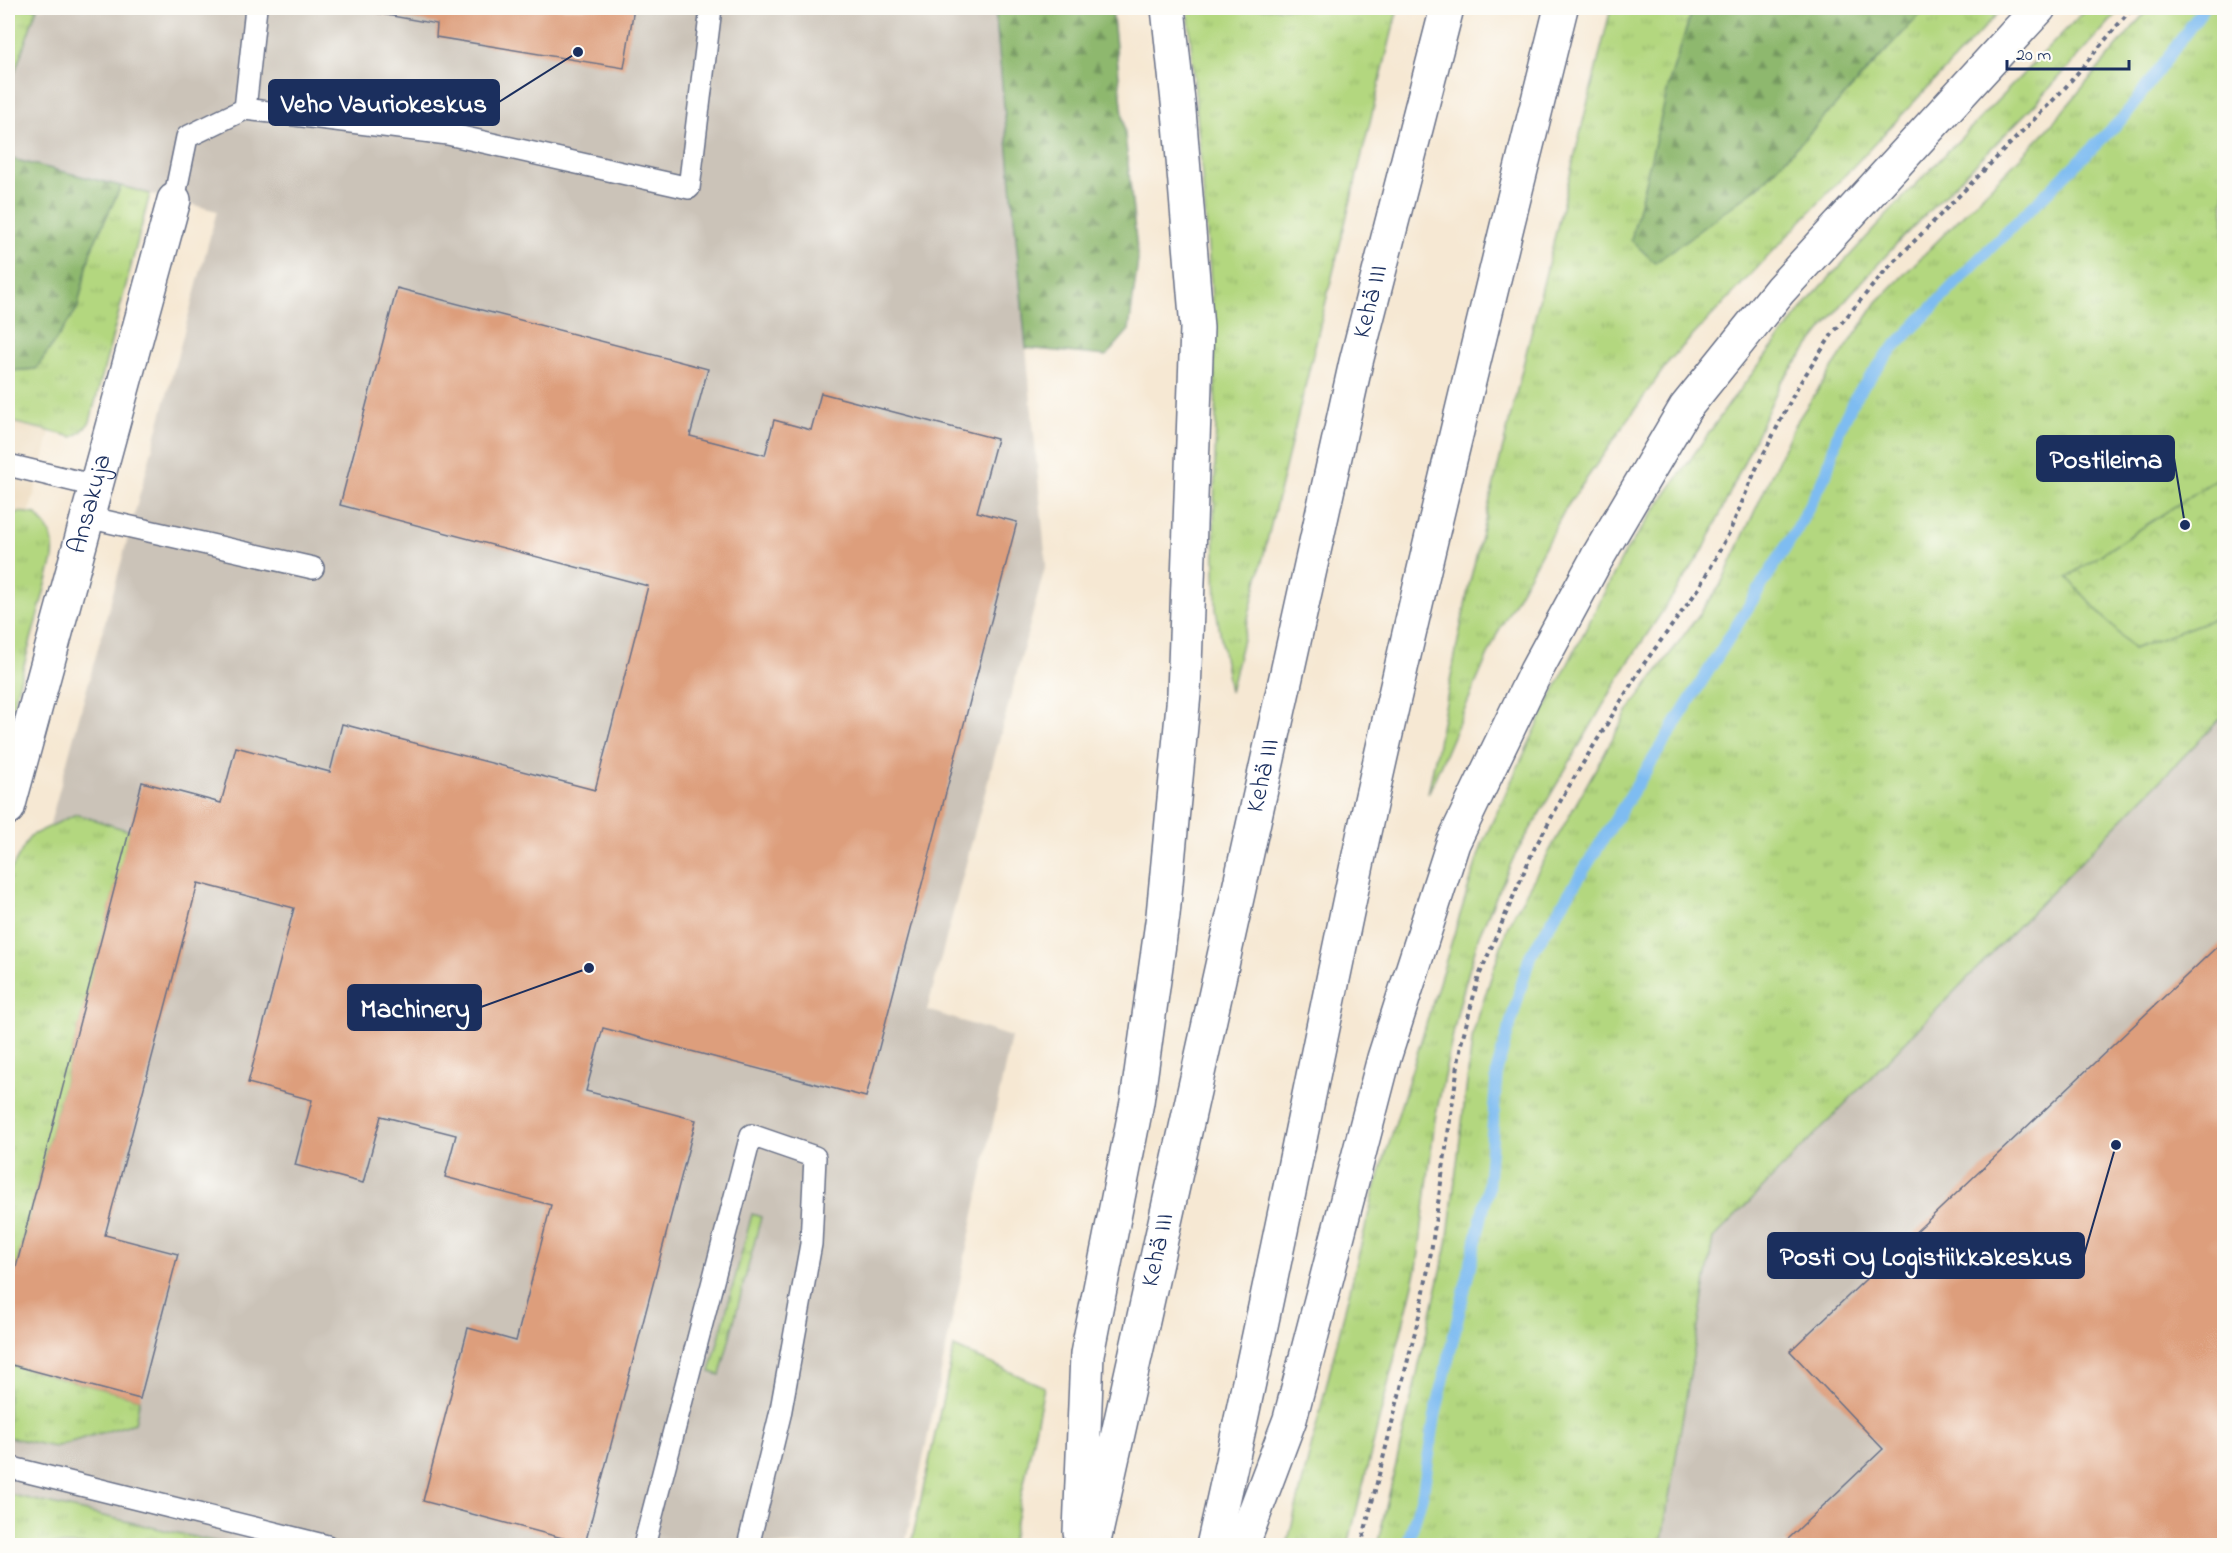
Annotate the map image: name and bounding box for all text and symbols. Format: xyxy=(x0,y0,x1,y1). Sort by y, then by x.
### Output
scale bar xyxy=(2007,33,2128,71)
text: 20 m xyxy=(2016,43,2051,69)
callout: Veho Vauriokeskus xyxy=(269,80,499,125)
text: Veho Vauriokeskus xyxy=(280,86,487,125)
street label: Kehä III xyxy=(1344,261,1399,343)
callout: Postileima xyxy=(2037,436,2174,481)
text: Postileima xyxy=(2050,442,2162,481)
street label: Ansakuja xyxy=(59,450,123,558)
street label: Kehä III xyxy=(1237,735,1291,816)
callout: Machinery xyxy=(348,985,481,1030)
text: Machinery xyxy=(360,991,470,1030)
street label: Kehä III xyxy=(1132,1210,1185,1291)
callout: Posti Oy Logistiikkakeskus xyxy=(1768,1233,2084,1278)
text: Posti Oy Logistiikkakeskus xyxy=(1780,1239,2072,1279)

